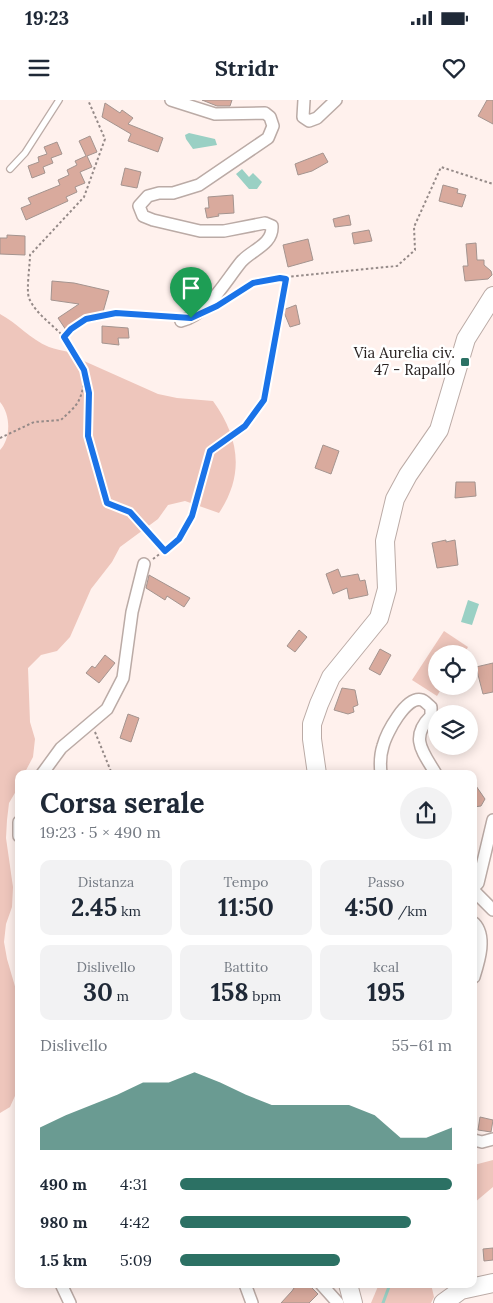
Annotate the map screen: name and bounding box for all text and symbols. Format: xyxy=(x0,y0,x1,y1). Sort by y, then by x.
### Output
text: 19:23 xyxy=(25,6,69,30)
icon: menu xyxy=(25,54,53,82)
text: Stridr xyxy=(215,54,278,82)
icon: heart xyxy=(440,54,468,82)
pin xyxy=(170,267,212,318)
icon: arrive xyxy=(177,274,205,302)
place label: Via Aurelia civ. 47 - Rapallo xyxy=(353,343,455,379)
marker: Via Aurelia civ. 47 - Rapallo xyxy=(459,356,471,368)
map controls xyxy=(428,645,478,755)
button: locate xyxy=(428,645,478,695)
button: layers xyxy=(428,705,478,755)
text: Corsa serale xyxy=(40,785,204,821)
button: share xyxy=(400,787,452,839)
text: 19:23 · 5 × 490 m xyxy=(40,822,161,842)
text: Distanza xyxy=(78,873,134,891)
text: Tempo xyxy=(224,873,268,891)
text: Passo xyxy=(368,873,404,891)
text: 2.45 xyxy=(71,891,117,923)
text: 11:50 xyxy=(218,891,274,923)
text: 4:50 xyxy=(345,891,394,923)
text: km xyxy=(117,902,141,920)
text: /km xyxy=(394,902,427,920)
text: Dislivello xyxy=(77,958,135,976)
text: Battito xyxy=(224,958,268,976)
text: kcal xyxy=(373,958,399,976)
text: 30 xyxy=(83,976,113,1008)
text: 158 xyxy=(211,976,249,1008)
text: 195 xyxy=(367,976,405,1008)
text: m xyxy=(113,987,129,1005)
text: bpm xyxy=(249,987,281,1005)
text: Dislivello xyxy=(40,1035,107,1055)
text: 55–61 m xyxy=(392,1035,452,1055)
text: 490 m xyxy=(40,1174,87,1194)
text: 4:31 xyxy=(120,1174,147,1194)
text: 980 m xyxy=(40,1212,87,1232)
text: 4:42 xyxy=(120,1212,150,1232)
text: 1.5 km xyxy=(40,1250,87,1270)
text: 5:09 xyxy=(120,1250,152,1270)

